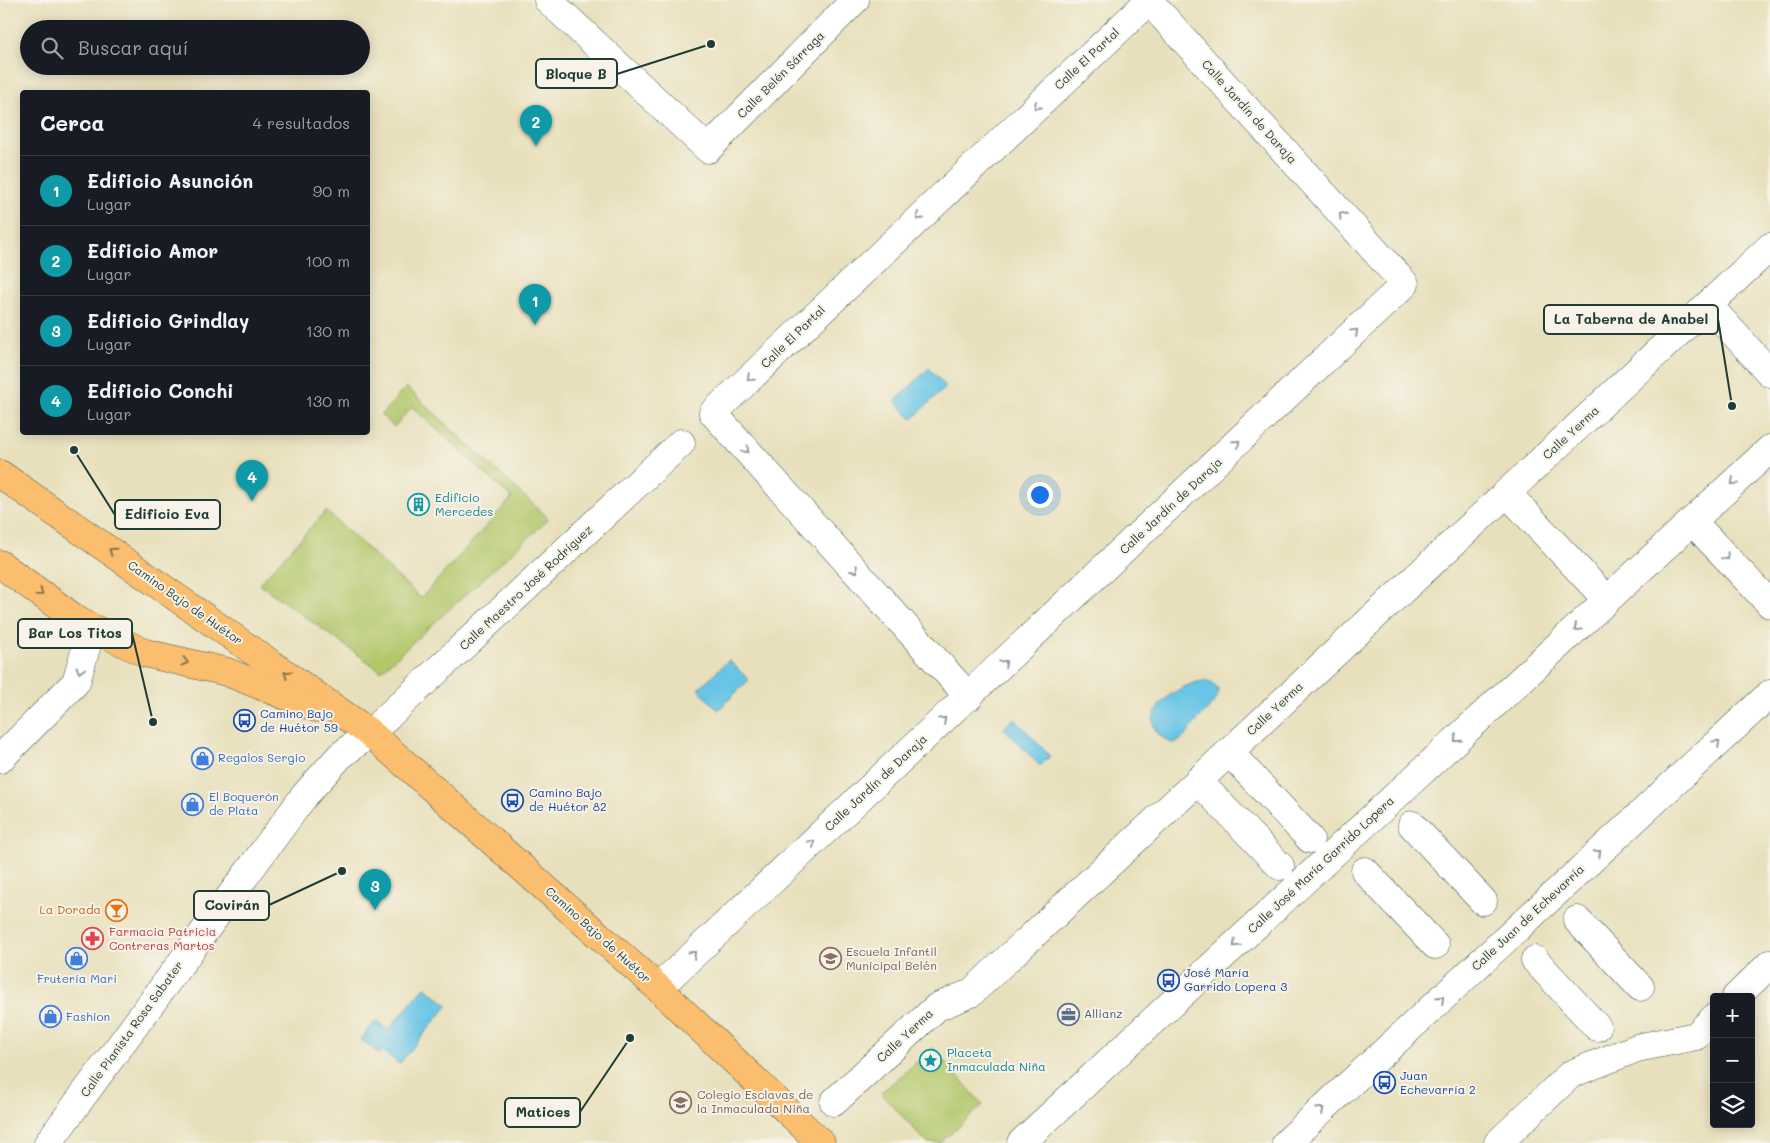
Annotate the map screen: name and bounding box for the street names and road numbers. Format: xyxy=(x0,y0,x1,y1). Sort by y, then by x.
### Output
street label: Calle El Partal xyxy=(1050,24,1122,93)
street label: Calle Belén Sárraga xyxy=(733,27,827,121)
street label: Calle Jardín de Daraja xyxy=(1199,56,1301,167)
street label: Calle El Partal xyxy=(757,301,828,371)
street label: Calle Yerma xyxy=(1539,402,1602,463)
street label: Calle Jardín de Daraja xyxy=(1116,453,1225,557)
street label: Calle Maestro José Rodríguez xyxy=(455,521,596,653)
street label: Camino Bajo de Huétor xyxy=(125,556,246,648)
street label: Calle Yerma xyxy=(1243,678,1306,739)
street label: Calle Jardín de Daraja xyxy=(821,730,930,834)
street label: Calle José María Garrido Lopera xyxy=(1244,792,1397,937)
street label: Calle Juan de Echevarría xyxy=(1468,861,1587,974)
street label: Camino Bajo de Huétor xyxy=(543,883,655,986)
street label: Calle Pianista Rosa Sabater xyxy=(76,957,186,1100)
street label: Calle Yerma xyxy=(873,1005,936,1066)

